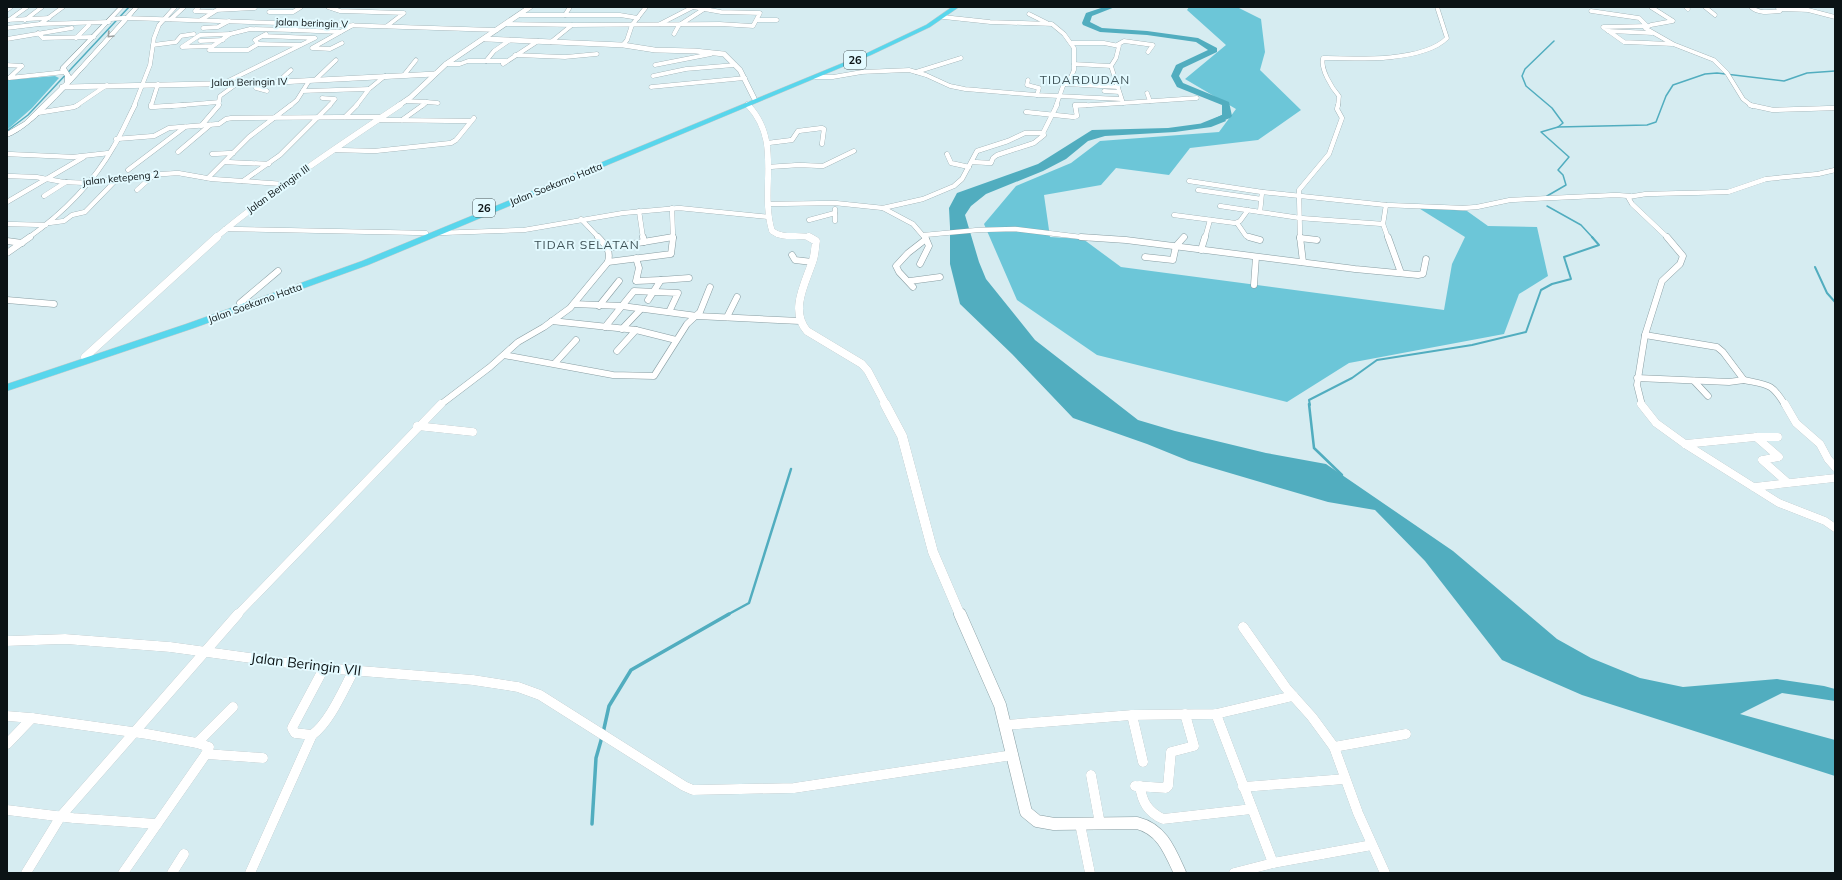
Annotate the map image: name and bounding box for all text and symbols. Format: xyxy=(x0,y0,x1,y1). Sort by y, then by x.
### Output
street label: jalan beringin V xyxy=(275,15,348,31)
one-way arrow xyxy=(107,30,115,38)
road number: 26 xyxy=(844,51,866,69)
district label: TIDARDUDAN xyxy=(1040,72,1130,87)
street label: Jalan Beringin IV xyxy=(211,75,287,89)
street label: Jalan Soekarno Hatta xyxy=(508,159,604,209)
street label: Jalan Beringin III xyxy=(244,162,312,216)
street label: jalan ketepeng 2 xyxy=(81,168,160,189)
road number: 26 xyxy=(473,199,495,217)
district label: TIDAR SELATAN xyxy=(534,237,640,252)
street label: Jalan Soekarno Hatta xyxy=(206,280,304,326)
street label: Jalan Beringin VII xyxy=(250,648,362,680)

